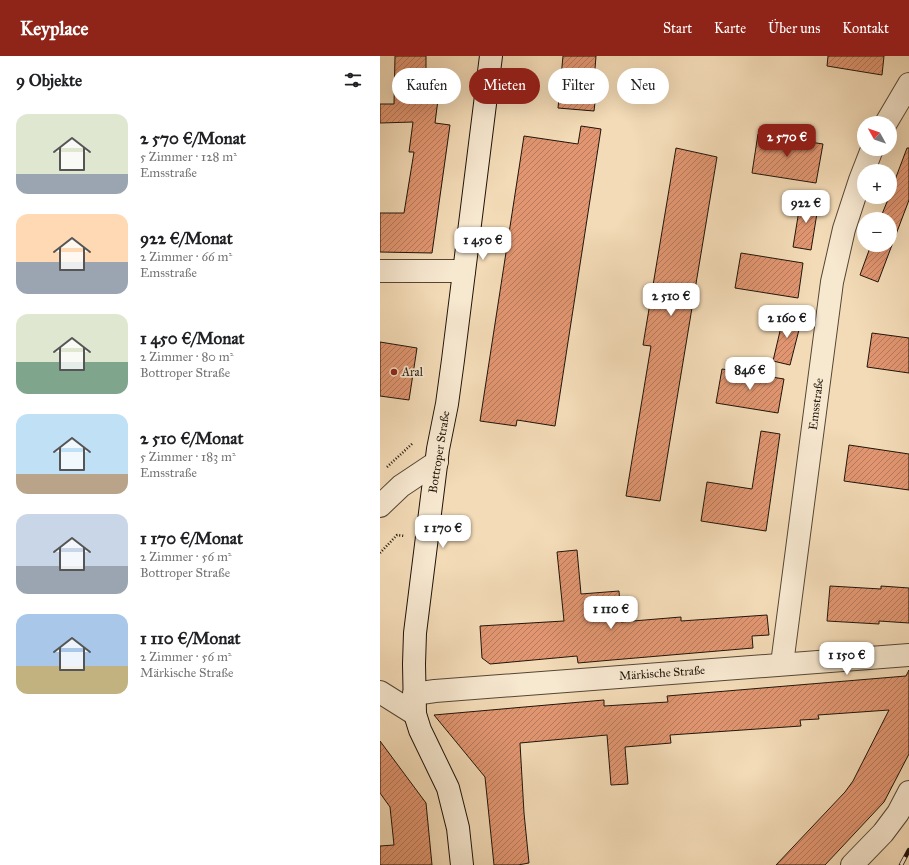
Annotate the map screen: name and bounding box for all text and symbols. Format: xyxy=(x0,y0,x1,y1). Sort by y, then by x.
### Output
text: Keyplace xyxy=(20,17,88,40)
text: Start xyxy=(663,20,692,37)
text: Karte xyxy=(714,20,746,37)
text: Über uns xyxy=(768,20,820,37)
text: Kontakt xyxy=(842,20,889,37)
chip: Kaufen xyxy=(392,68,461,104)
chip: Mieten xyxy=(469,68,540,104)
chip: Filter xyxy=(548,68,609,104)
chip: Neu xyxy=(617,68,669,104)
icon: filters xyxy=(342,69,364,91)
text: 9 Objekte xyxy=(16,70,82,91)
north arrow xyxy=(857,116,897,156)
map controls xyxy=(857,116,897,252)
pin: 2 570 € xyxy=(750,124,824,158)
text: 2 570 €/Monat xyxy=(140,128,246,149)
text: 2 570 € xyxy=(767,129,807,145)
icon: home xyxy=(48,130,96,178)
text: 5 Zimmer · 128 m² xyxy=(140,149,237,165)
button: + xyxy=(857,164,897,204)
text: Emsstraße xyxy=(140,165,197,181)
pin: 922 € xyxy=(778,190,834,224)
text: 922 € xyxy=(791,195,821,211)
button: − xyxy=(857,212,897,252)
pin: 1 450 € xyxy=(446,227,520,261)
text: 922 €/Monat xyxy=(140,228,233,249)
icon: home xyxy=(48,230,96,278)
text: 1 450 € xyxy=(463,232,503,248)
text: 2 Zimmer · 66 m² xyxy=(140,249,232,265)
text: Emsstraße xyxy=(140,265,197,281)
pin: 2 510 € xyxy=(634,283,708,317)
text: 2 510 € xyxy=(652,288,690,304)
pin: 2 160 € xyxy=(750,305,824,339)
text: 2 160 € xyxy=(767,310,807,326)
text: 1 450 €/Monat xyxy=(140,328,245,349)
icon: home xyxy=(48,330,96,378)
text: 2 Zimmer · 80 m² xyxy=(140,349,233,365)
pin: 846 € xyxy=(722,357,778,391)
text: 846 € xyxy=(734,362,766,378)
text: Bottroper Straße xyxy=(140,365,230,381)
place label: Aral xyxy=(401,365,424,379)
marker: Aral xyxy=(389,367,399,377)
street label: Emsstraße xyxy=(806,377,826,431)
street label: Bottroper Straße xyxy=(426,410,452,494)
text: 2 510 €/Monat xyxy=(140,428,243,449)
icon: home xyxy=(48,430,96,478)
text: 5 Zimmer · 183 m² xyxy=(140,449,236,465)
text: Emsstraße xyxy=(140,465,197,481)
pin: 1 170 € xyxy=(406,515,480,549)
text: 1 170 € xyxy=(424,520,462,536)
text: 1 170 €/Monat xyxy=(140,528,243,549)
icon: home xyxy=(48,530,96,578)
text: 2 Zimmer · 56 m² xyxy=(140,549,232,565)
text: Bottroper Straße xyxy=(140,565,230,581)
pin: 1 110 € xyxy=(574,596,648,630)
text: 1 110 € xyxy=(593,601,629,617)
text: 1 110 €/Monat xyxy=(140,628,241,649)
icon: home xyxy=(48,630,96,678)
pin: 1 150 € xyxy=(810,642,884,676)
text: 1 150 € xyxy=(828,647,866,663)
text: 2 Zimmer · 56 m² xyxy=(140,649,232,665)
street label: Märkische Straße xyxy=(618,663,706,683)
text: Märkische Straße xyxy=(140,665,234,681)

